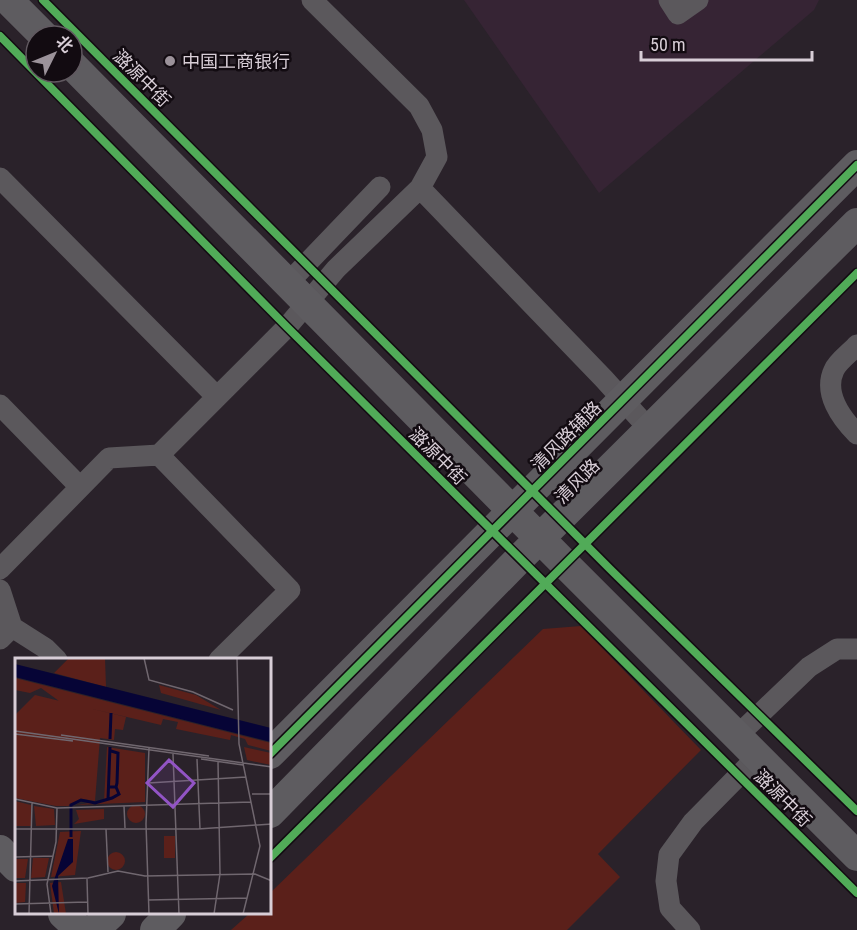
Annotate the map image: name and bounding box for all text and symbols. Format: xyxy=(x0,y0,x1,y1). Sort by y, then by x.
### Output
north arrow xyxy=(24,24,84,84)
scale bar xyxy=(641,24,812,62)
text: 北 xyxy=(52,32,77,56)
text: 50 m xyxy=(650,34,685,55)
street label: 潞源中街 xyxy=(109,45,175,111)
place label: 中国工商银行 xyxy=(182,51,290,72)
marker: 中国工商银行 xyxy=(163,54,177,68)
street label: 清风路辅路 xyxy=(527,397,605,475)
street label: 潞源中街 xyxy=(405,423,471,489)
street label: 清风路 xyxy=(550,454,604,508)
inset map xyxy=(15,658,272,915)
street label: 潞源中街 xyxy=(750,765,816,831)

